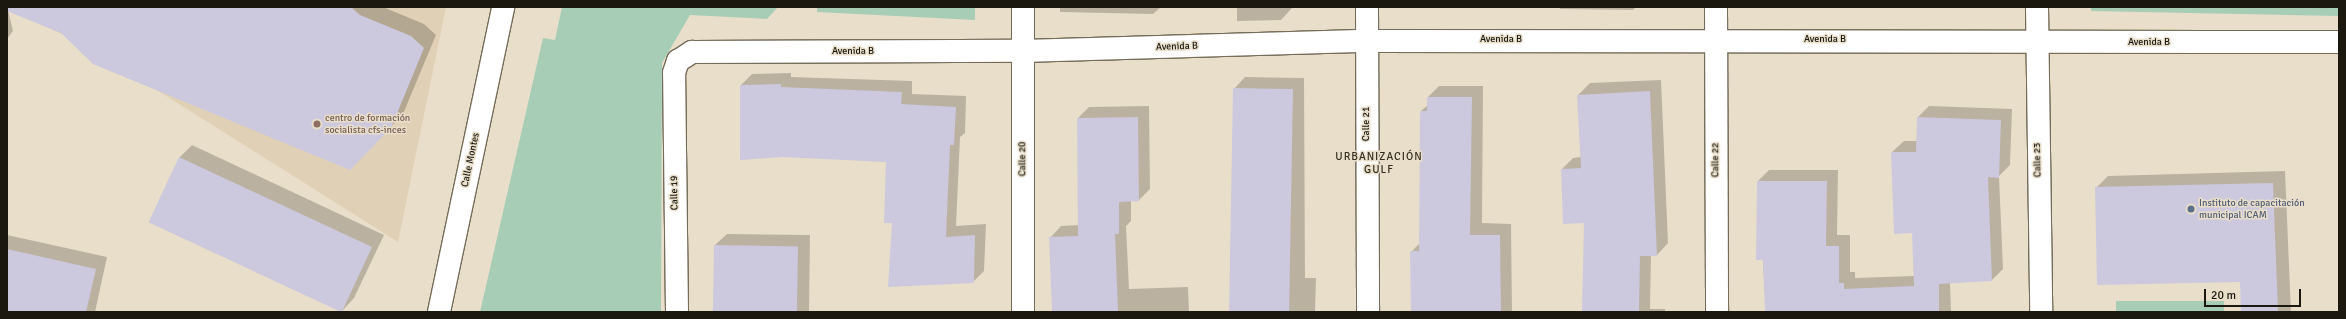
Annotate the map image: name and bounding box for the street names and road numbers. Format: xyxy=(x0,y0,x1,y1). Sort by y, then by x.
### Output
street label: Avenida B xyxy=(1480,34,1522,46)
street label: Avenida B xyxy=(1804,34,1846,46)
street label: Avenida B xyxy=(2128,37,2170,49)
street label: Avenida B xyxy=(1156,40,1198,54)
street label: Avenida B xyxy=(832,46,874,58)
street label: Calle 21 xyxy=(1361,107,1373,141)
street label: Calle Montes xyxy=(459,132,483,188)
street label: Calle 20 xyxy=(1017,142,1029,176)
street label: Calle 22 xyxy=(1710,143,1722,177)
street label: Calle 23 xyxy=(2032,143,2044,177)
street label: Calle 19 xyxy=(669,176,681,210)

